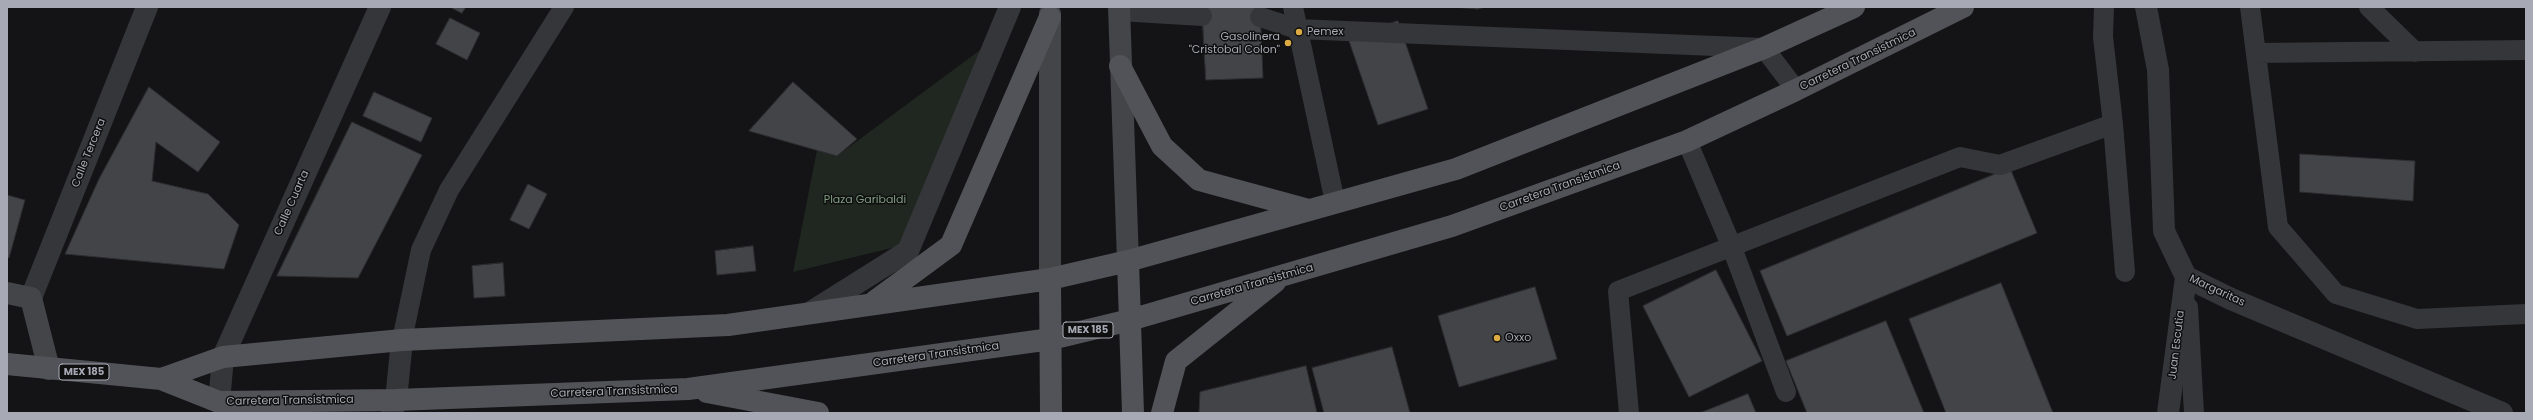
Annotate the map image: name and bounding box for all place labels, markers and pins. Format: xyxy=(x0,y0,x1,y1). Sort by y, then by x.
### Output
place label: Pemex xyxy=(1307,25,1344,39)
marker: Pemex xyxy=(1294,27,1304,37)
place label: Gasolinera "Cristobal Colon" xyxy=(1189,30,1280,56)
marker: Gasolinera "Cristobal Colon" xyxy=(1283,38,1293,48)
place label: Oxxo xyxy=(1505,331,1531,345)
marker: Oxxo xyxy=(1492,333,1502,343)

